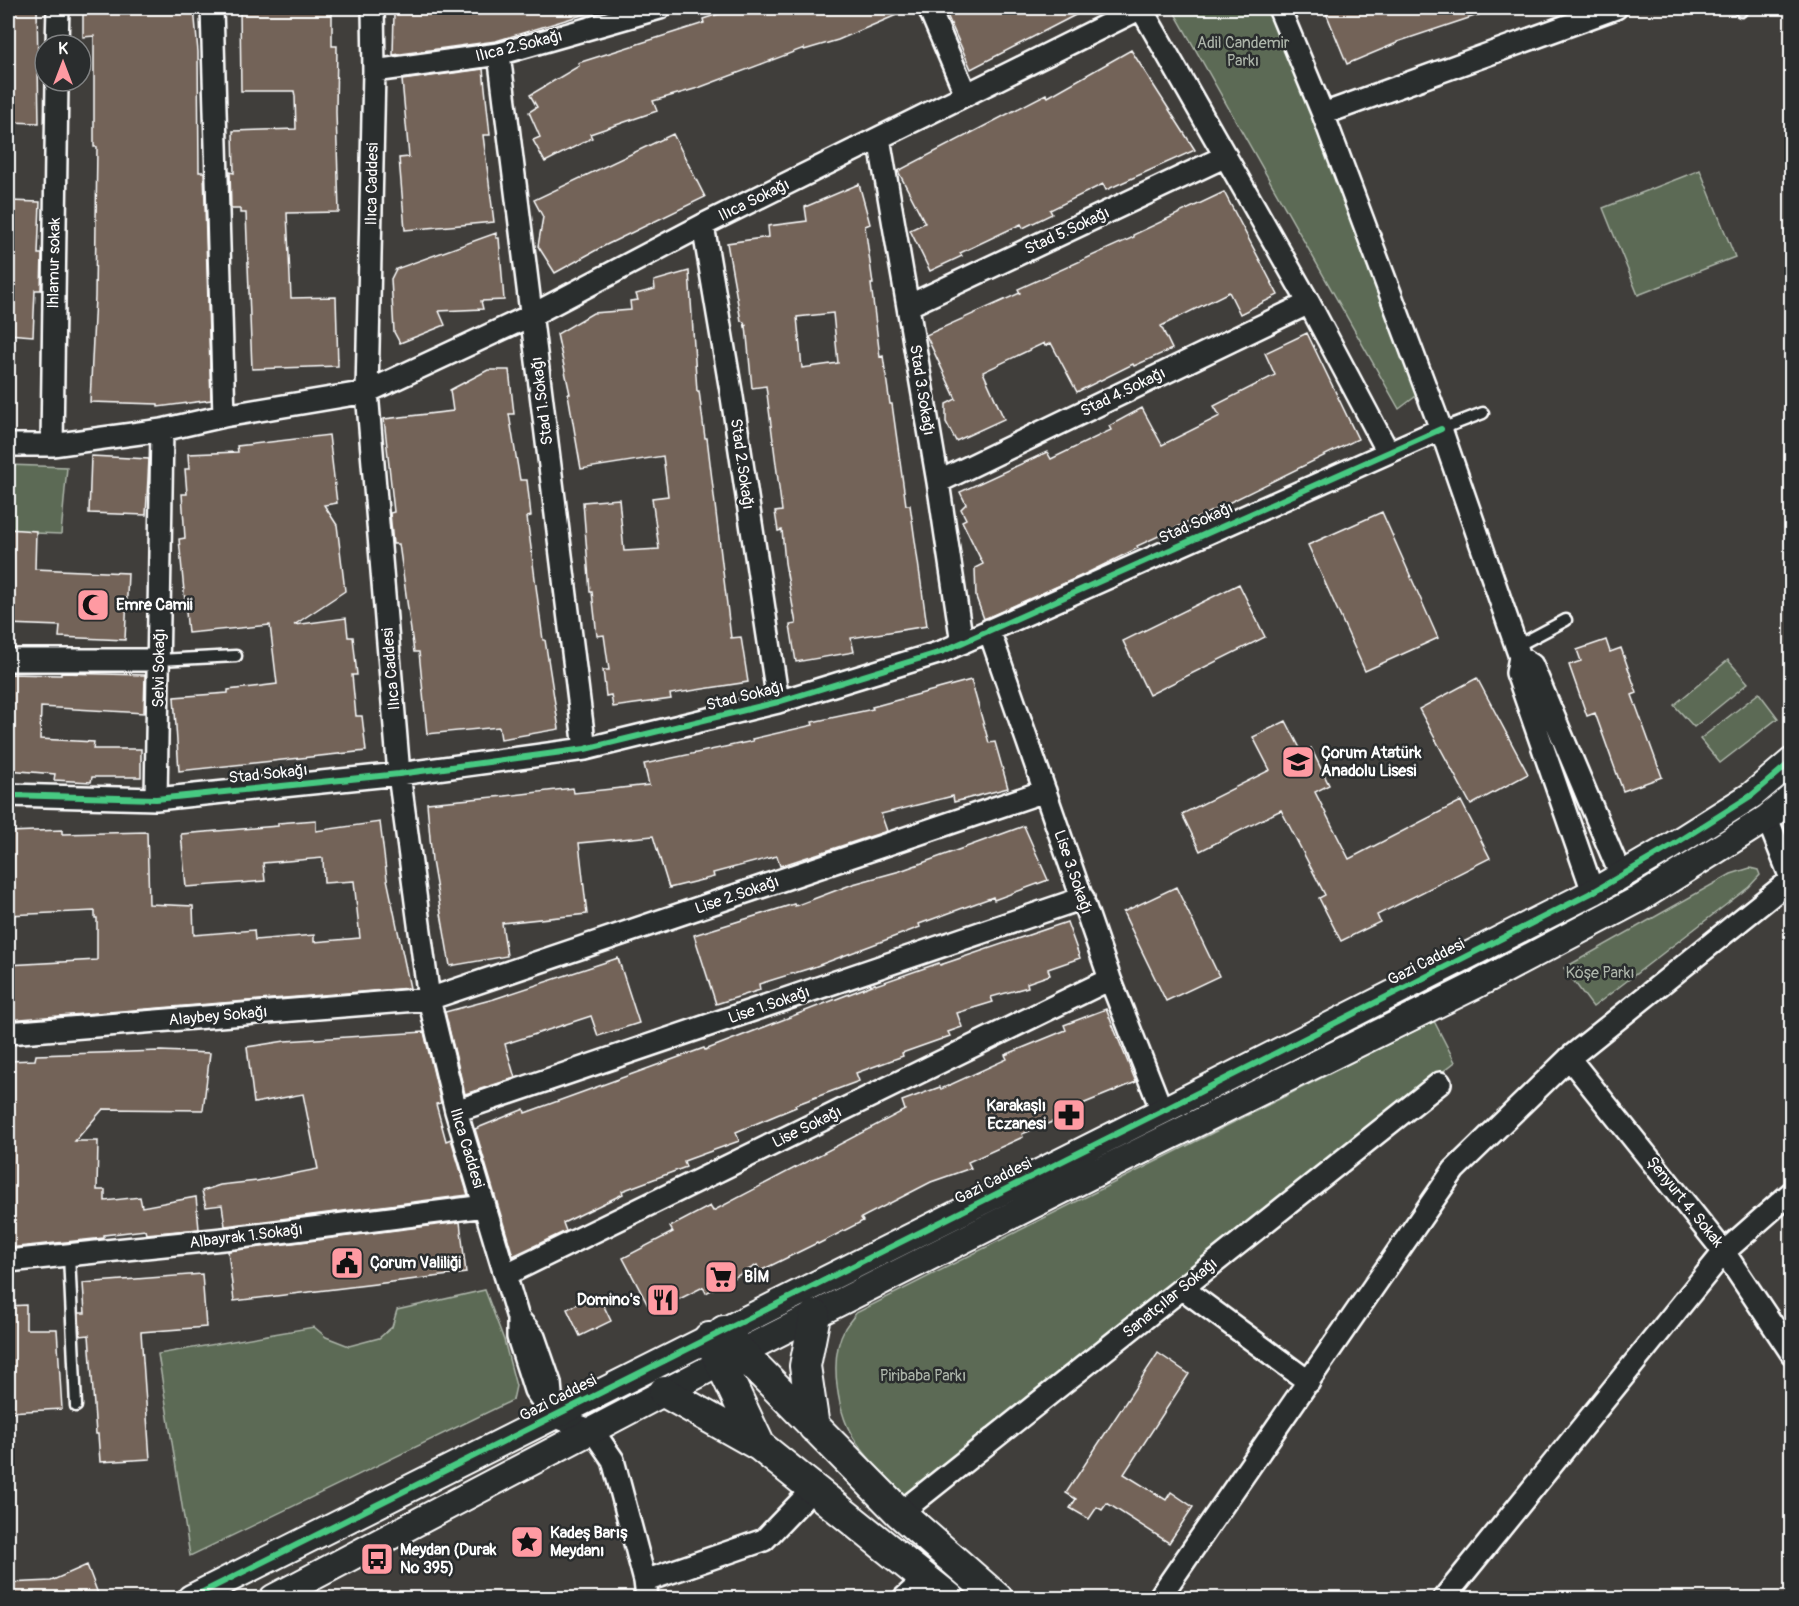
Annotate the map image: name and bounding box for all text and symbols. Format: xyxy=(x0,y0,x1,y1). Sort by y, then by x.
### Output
street label: Ilıca 2.Sokağı xyxy=(473,26,565,66)
north arrow xyxy=(33,33,93,93)
park label: Adil Candemir Parkı xyxy=(1197,33,1290,71)
text: K xyxy=(58,39,68,59)
street label: Ilıca Caddesi xyxy=(361,142,383,226)
street label: Ilıca Sokağı xyxy=(715,174,793,226)
street label: Stad 5.Sokağı xyxy=(1021,203,1113,259)
street label: Ihlamur sokak xyxy=(43,217,65,309)
street label: Stad 3.Sokağı xyxy=(905,343,939,437)
street label: Stad 1.Sokağı xyxy=(527,356,557,446)
street label: Stad 4.Sokağı xyxy=(1077,363,1169,421)
street label: Stad 2.Sokağı xyxy=(726,417,758,511)
street label: Stad Sokağı xyxy=(1156,498,1236,548)
mosque icon: Emre Camii xyxy=(75,587,111,623)
place label: Emre Camii xyxy=(116,595,193,615)
street label: Ilıca Caddesi xyxy=(377,627,405,711)
street label: Selvi Sokağı xyxy=(148,628,170,708)
street label: Stad Sokağı xyxy=(704,677,786,715)
place label: Çorum Atatürk Anadolu Lisesi xyxy=(1321,743,1422,781)
school or university icon: Çorum Atatürk Anadolu Lisesi xyxy=(1280,744,1316,780)
street label: Stad Sokağı xyxy=(228,760,308,788)
street label: Lise 3.Sokağı xyxy=(1049,827,1097,917)
street label: Lise 2.Sokağı xyxy=(692,871,782,919)
street label: Gazi Caddesi xyxy=(1384,934,1468,990)
park label: Köşe Parkı xyxy=(1565,963,1635,983)
street label: Lise 1.Sokağı xyxy=(726,982,812,1028)
street label: Alaybey Sokağı xyxy=(168,1002,268,1030)
place label: Karakaşlı Eczanesi xyxy=(986,1096,1046,1134)
pharmacy icon: Karakaşlı Eczanesi xyxy=(1051,1097,1087,1133)
street label: Lise Sokağı xyxy=(769,1102,845,1152)
street label: Ilıca Caddesi xyxy=(445,1106,489,1191)
street label: Şenyurt 4. Sokak xyxy=(1642,1152,1728,1252)
street label: Gazi Caddesi xyxy=(951,1153,1035,1209)
street label: Albayrak 1.Sokağı xyxy=(188,1219,304,1253)
public building icon: Çorum Valiliği xyxy=(329,1245,365,1281)
place label: Çorum Valiliği xyxy=(370,1253,461,1273)
street label: Sanatçılar Sokağı xyxy=(1118,1254,1222,1342)
supermarket icon: BİM xyxy=(703,1259,739,1295)
place label: BİM xyxy=(744,1267,770,1287)
restaurant icon: Domino's xyxy=(645,1282,681,1318)
place label: Domino's xyxy=(577,1290,641,1310)
park label: Piribaba Parkı xyxy=(880,1366,966,1386)
street label: Gazi Caddesi xyxy=(516,1370,600,1426)
place label: Kadeş Barış Meydanı xyxy=(550,1523,628,1561)
place icon: Kadeş Barış Meydanı xyxy=(509,1524,545,1560)
place label: Meydan (Durak No 395) xyxy=(400,1540,497,1578)
bus stop icon: Meydan (Durak No 395) xyxy=(359,1541,395,1577)

